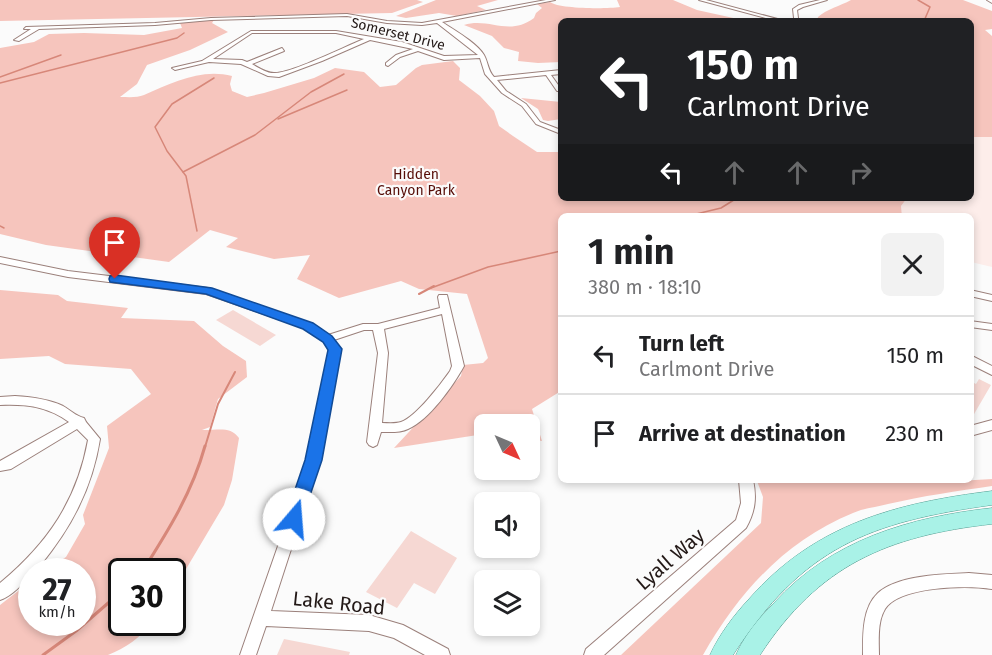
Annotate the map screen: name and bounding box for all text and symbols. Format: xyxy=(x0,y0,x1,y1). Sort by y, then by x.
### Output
street label: Somerset Drive xyxy=(349,14,447,54)
text: 150 m xyxy=(687,40,799,90)
icon: left xyxy=(588,42,666,120)
text: Carlmont Drive xyxy=(687,91,870,123)
icon: left xyxy=(655,156,688,189)
icon: ahead xyxy=(718,156,751,189)
icon: ahead xyxy=(781,156,814,189)
icon: right xyxy=(844,156,877,189)
park label: Hidden Canyon Park xyxy=(377,166,456,199)
pin xyxy=(89,217,140,279)
icon: arrive xyxy=(98,226,131,259)
text: 1 min xyxy=(588,230,675,274)
button: close xyxy=(881,233,944,296)
text: 380 m · 18:10 xyxy=(588,275,702,299)
text: Turn left xyxy=(639,330,724,357)
icon: left xyxy=(588,339,621,372)
text: 150 m xyxy=(886,342,944,369)
text: Carlmont Drive xyxy=(639,357,774,381)
north arrow xyxy=(474,414,540,480)
map controls xyxy=(474,414,540,636)
icon: arrive xyxy=(588,417,621,450)
text: Arrive at destination xyxy=(639,420,846,447)
text: 230 m xyxy=(885,420,944,447)
position arrow xyxy=(262,487,326,551)
button: sound xyxy=(474,492,540,558)
street label: Lyall Way xyxy=(631,523,709,595)
speed limit sign: 30 xyxy=(108,558,186,636)
button: layers xyxy=(474,570,540,636)
text: 27 xyxy=(42,572,72,608)
street label: Lake Road xyxy=(291,586,387,620)
text: km/h xyxy=(38,603,76,621)

